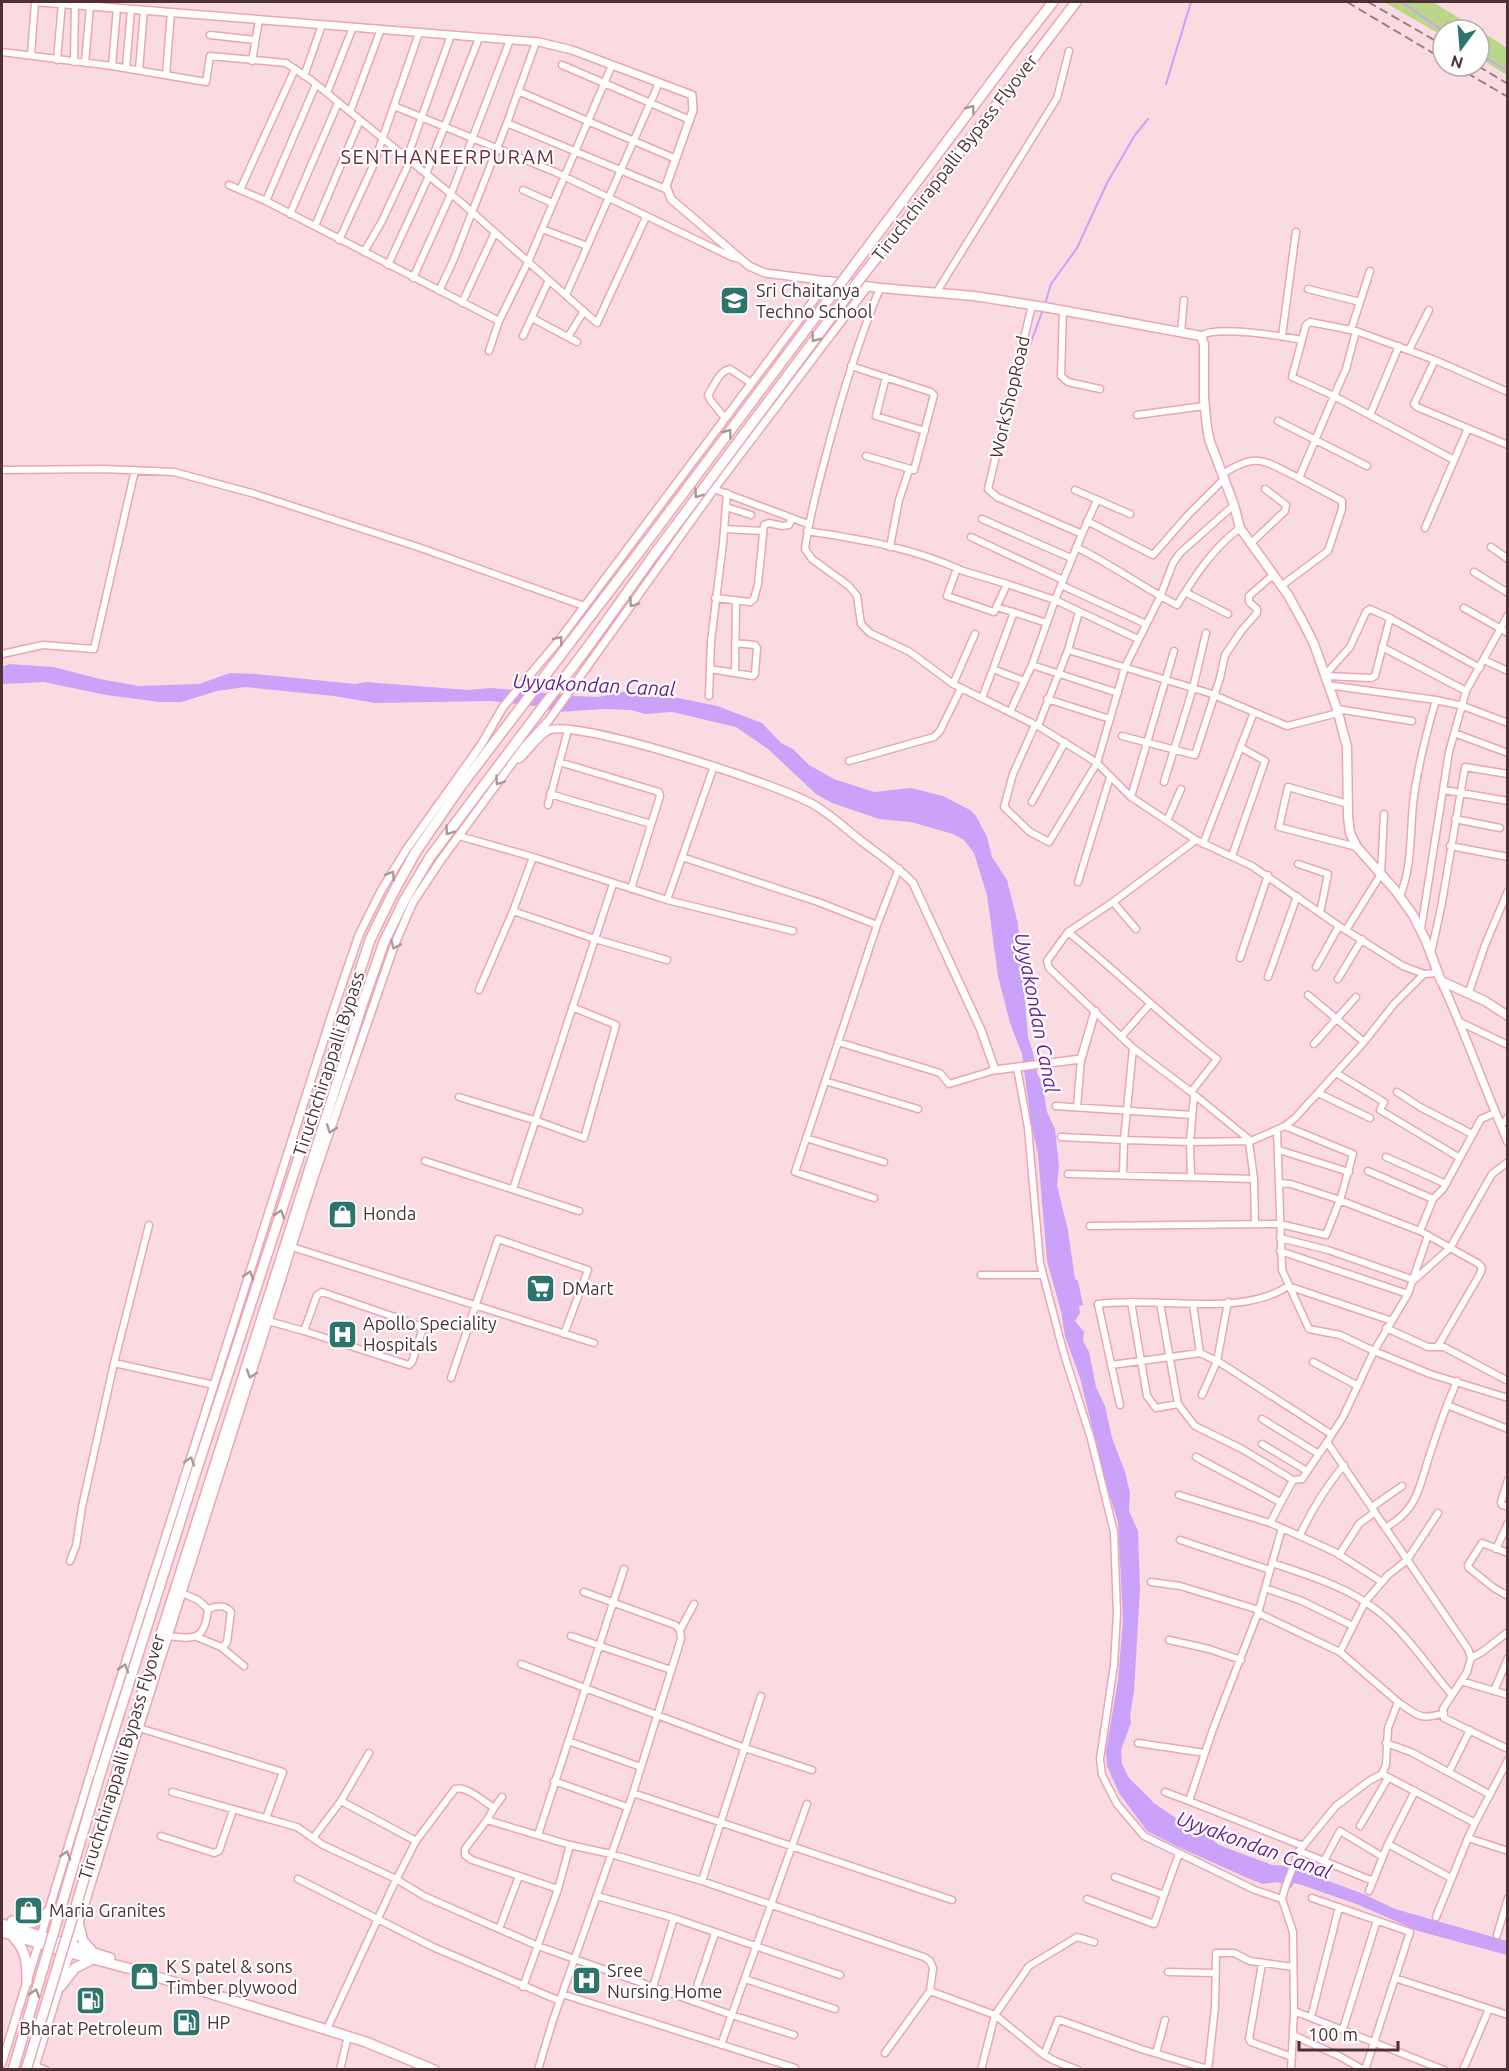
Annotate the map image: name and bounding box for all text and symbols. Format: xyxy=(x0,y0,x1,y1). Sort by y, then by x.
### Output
north arrow xyxy=(1431,18,1491,78)
street label: Tiruchchirappalli Bypass Flyover xyxy=(867,50,1041,265)
text: N xyxy=(1449,52,1465,73)
one-way arrow xyxy=(964,105,975,116)
district label: SENTHANEERPURAM xyxy=(341,145,555,168)
place label: Sri Chaitanya Techno School xyxy=(756,280,873,321)
school or university icon: Sri Chaitanya Techno School xyxy=(719,285,751,317)
one-way arrow xyxy=(812,332,823,343)
street label: WorkShopRoad xyxy=(985,334,1033,460)
one-way arrow xyxy=(721,429,732,440)
one-way arrow xyxy=(695,488,706,499)
one-way arrow xyxy=(629,596,640,607)
one-way arrow xyxy=(552,636,563,647)
water label: Uyyakondan Canal xyxy=(512,669,676,700)
one-way arrow xyxy=(495,774,506,785)
one-way arrow xyxy=(446,824,457,835)
one-way arrow xyxy=(383,871,395,881)
water label: Uyyakondan Canal xyxy=(1011,931,1064,1095)
one-way arrow xyxy=(390,939,402,950)
street label: Tiruchchirappalli Bypass xyxy=(289,968,367,1159)
one-way arrow xyxy=(325,1123,338,1134)
shop icon: Honda xyxy=(326,1198,358,1230)
place label: Honda xyxy=(363,1203,416,1223)
one-way arrow xyxy=(273,1209,285,1220)
one-way arrow xyxy=(242,1270,254,1281)
supermarket icon: DMart xyxy=(525,1273,557,1305)
place label: DMart xyxy=(562,1278,614,1298)
place label: Apollo Speciality Hospitals xyxy=(363,1313,497,1354)
hospital icon: Apollo Speciality Hospitals xyxy=(326,1318,358,1350)
one-way arrow xyxy=(246,1368,259,1379)
one-way arrow xyxy=(183,1456,195,1467)
street label: Tiruchchirappalli Bypass Flyover xyxy=(74,1631,168,1882)
one-way arrow xyxy=(117,1663,129,1674)
water label: Uyyakondan Canal xyxy=(1174,1806,1335,1883)
one-way arrow xyxy=(59,1850,71,1861)
shop icon: Maria Granites xyxy=(12,1895,44,1927)
place label: Maria Granites xyxy=(49,1900,166,1920)
place label: K S patel & sons Timber plywood xyxy=(166,1956,297,1997)
place label: Sree Nursing Home xyxy=(607,1960,722,2001)
shop icon: K S patel & sons Timber plywood xyxy=(129,1961,161,1993)
hospital icon: Sree Nursing Home xyxy=(570,1965,602,1997)
fuel station icon: Bharat Petroleum xyxy=(75,1984,107,2016)
one-way arrow xyxy=(28,1988,40,1999)
fuel station icon: HP xyxy=(170,2007,202,2039)
place label: HP xyxy=(207,2012,231,2032)
scale bar xyxy=(1299,2014,1398,2052)
place label: Bharat Petroleum xyxy=(19,2018,163,2038)
text: 100 m xyxy=(1308,2024,1358,2044)

